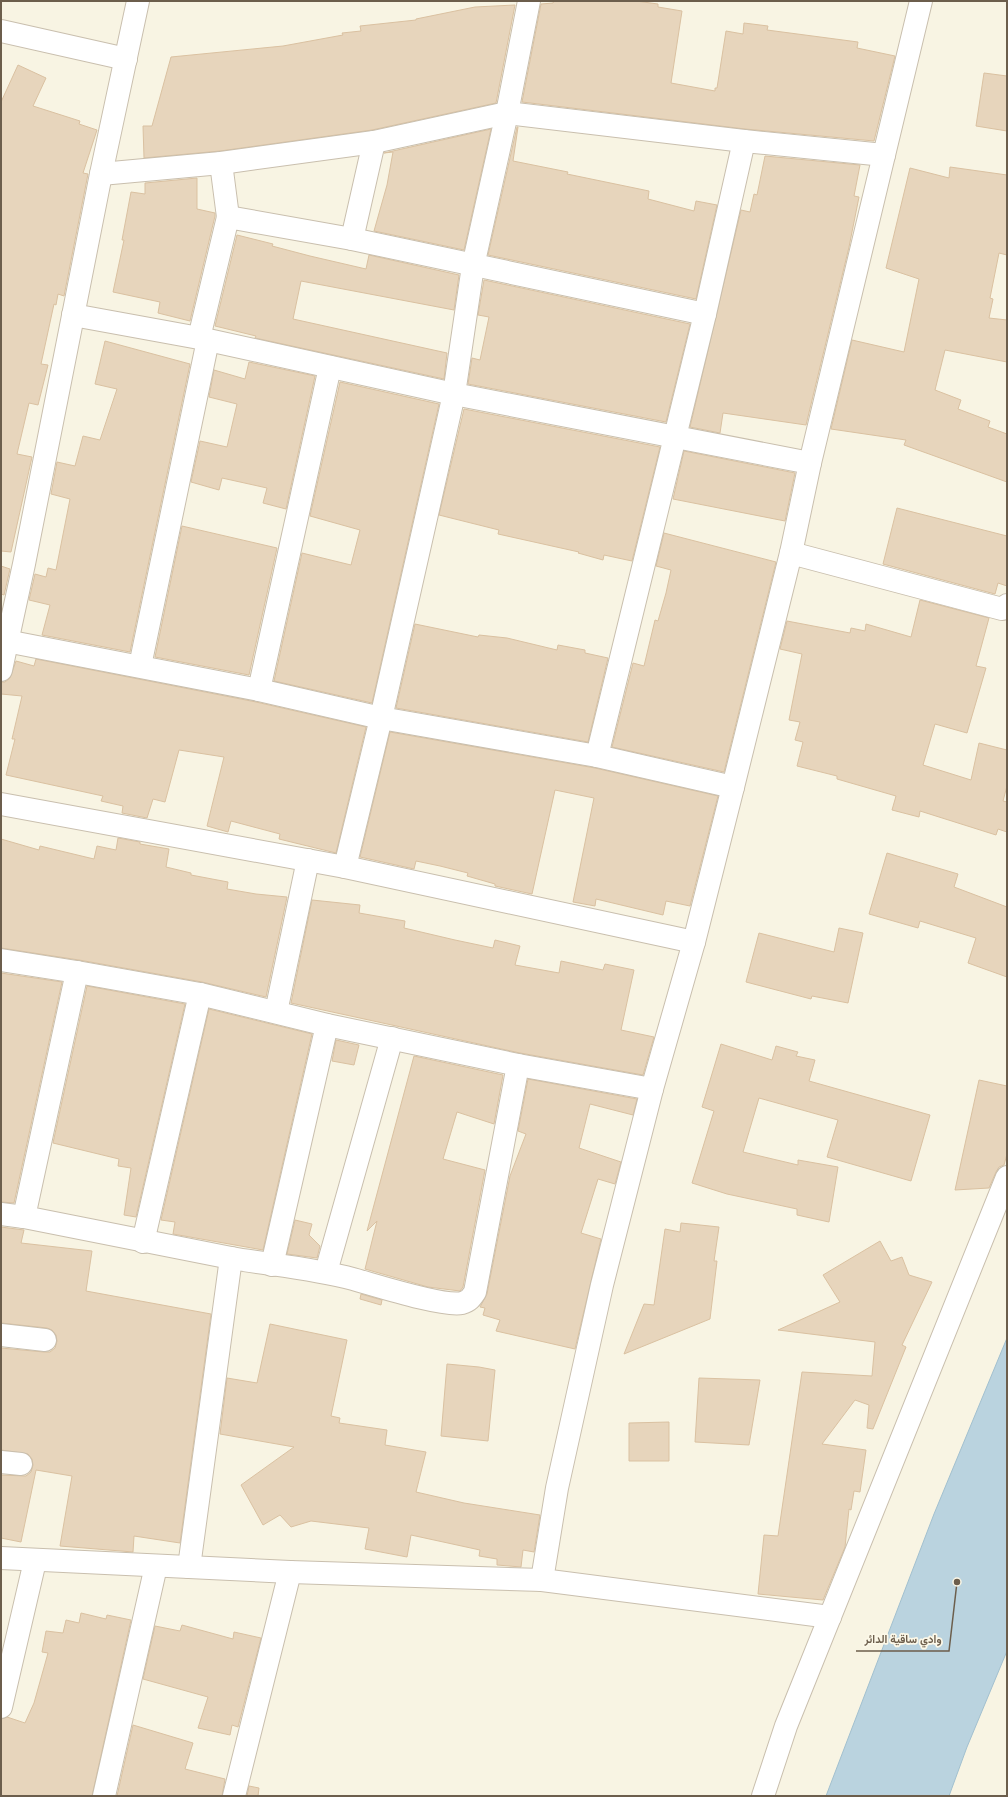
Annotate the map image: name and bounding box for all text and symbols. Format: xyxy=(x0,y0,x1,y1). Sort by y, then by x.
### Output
callout: وادي ساقية الدائر xyxy=(856,1628,949,1651)
text: وادي ساقية الدائر xyxy=(863,1632,942,1648)

